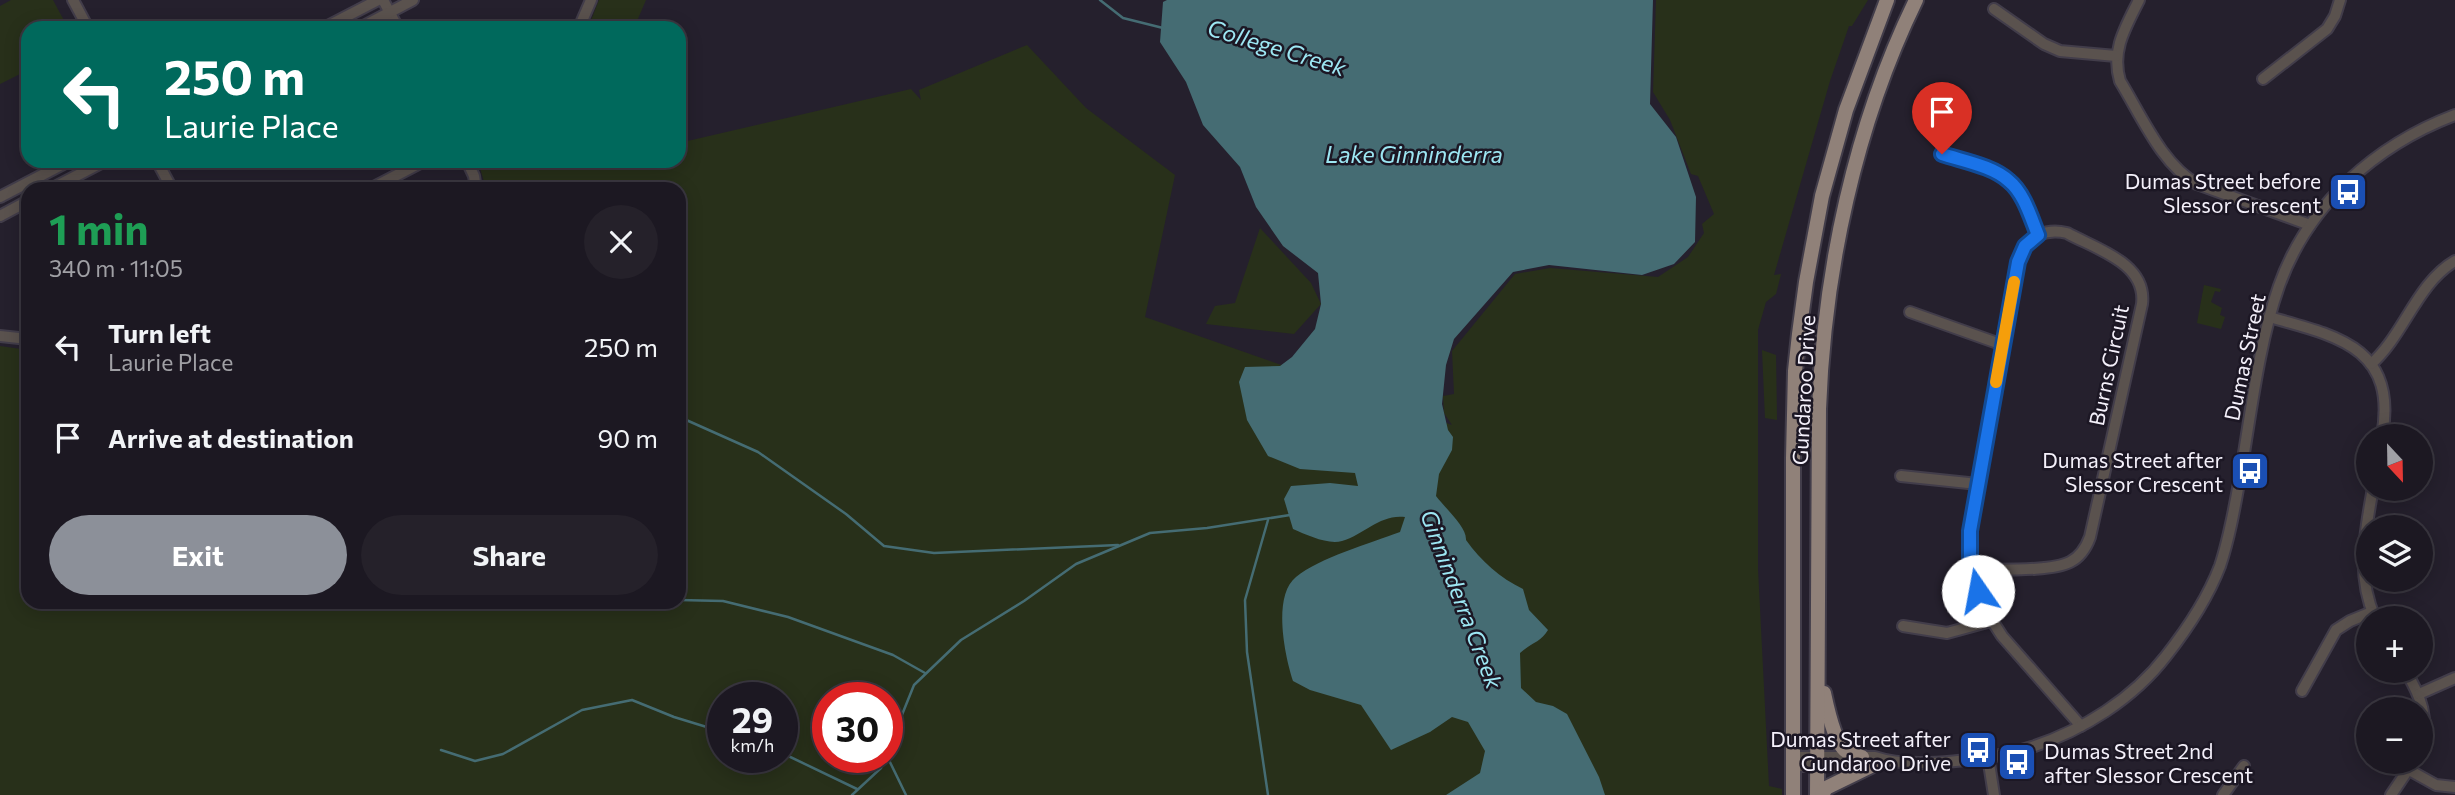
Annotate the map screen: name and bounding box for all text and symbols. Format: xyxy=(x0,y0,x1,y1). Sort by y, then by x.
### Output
water label: College Creek xyxy=(1204,13,1350,82)
text: 250 m xyxy=(164,45,305,105)
icon: left xyxy=(49,49,140,140)
pin xyxy=(1912,82,1972,154)
icon: arrive xyxy=(1923,93,1961,131)
text: Laurie Place xyxy=(164,105,339,145)
water label: Lake Ginninderra xyxy=(1325,140,1503,168)
place label: Dumas Street before Slessor Crescent xyxy=(2125,168,2321,217)
bus stop icon: Dumas Street before Slessor Crescent xyxy=(2327,171,2369,213)
text: 1 min xyxy=(49,202,149,254)
button: close xyxy=(584,205,658,279)
text: 340 m · 11:05 xyxy=(49,254,183,282)
street label: Dumas Street xyxy=(2218,291,2270,423)
street label: Burns Circuit xyxy=(2083,302,2133,428)
street label: Gundaroo Drive xyxy=(1787,314,1819,466)
text: Turn left xyxy=(108,317,211,348)
icon: left xyxy=(49,328,87,366)
text: 250 m xyxy=(584,331,658,362)
text: Laurie Place xyxy=(108,348,234,376)
icon: arrive xyxy=(49,419,87,457)
text: Arrive at destination xyxy=(108,422,354,453)
text: 90 m xyxy=(598,422,658,453)
north arrow xyxy=(2356,424,2432,500)
map controls xyxy=(2356,424,2433,774)
place label: Dumas Street after Slessor Crescent xyxy=(2042,447,2223,496)
bus stop icon: Dumas Street after Slessor Crescent xyxy=(2229,450,2271,492)
water label: Ginninderra Creek xyxy=(1415,506,1509,693)
button: Exit xyxy=(49,515,347,595)
button: Share xyxy=(361,515,658,595)
button: layers xyxy=(2356,515,2433,592)
position arrow xyxy=(1941,554,2015,628)
button: + xyxy=(2356,606,2433,683)
speed limit sign: 30 xyxy=(812,682,903,773)
text: 29 xyxy=(732,697,773,740)
button: − xyxy=(2356,697,2433,774)
place label: Dumas Street after Gundaroo Drive xyxy=(1770,726,1951,775)
bus stop icon: Dumas Street after Gundaroo Drive xyxy=(1957,729,1999,771)
text: km/h xyxy=(731,734,774,756)
place label: Dumas Street 2nd after Slessor Crescent xyxy=(2044,738,2253,787)
bus stop icon: Dumas Street 2nd after Slessor Crescent xyxy=(1996,741,2038,783)

